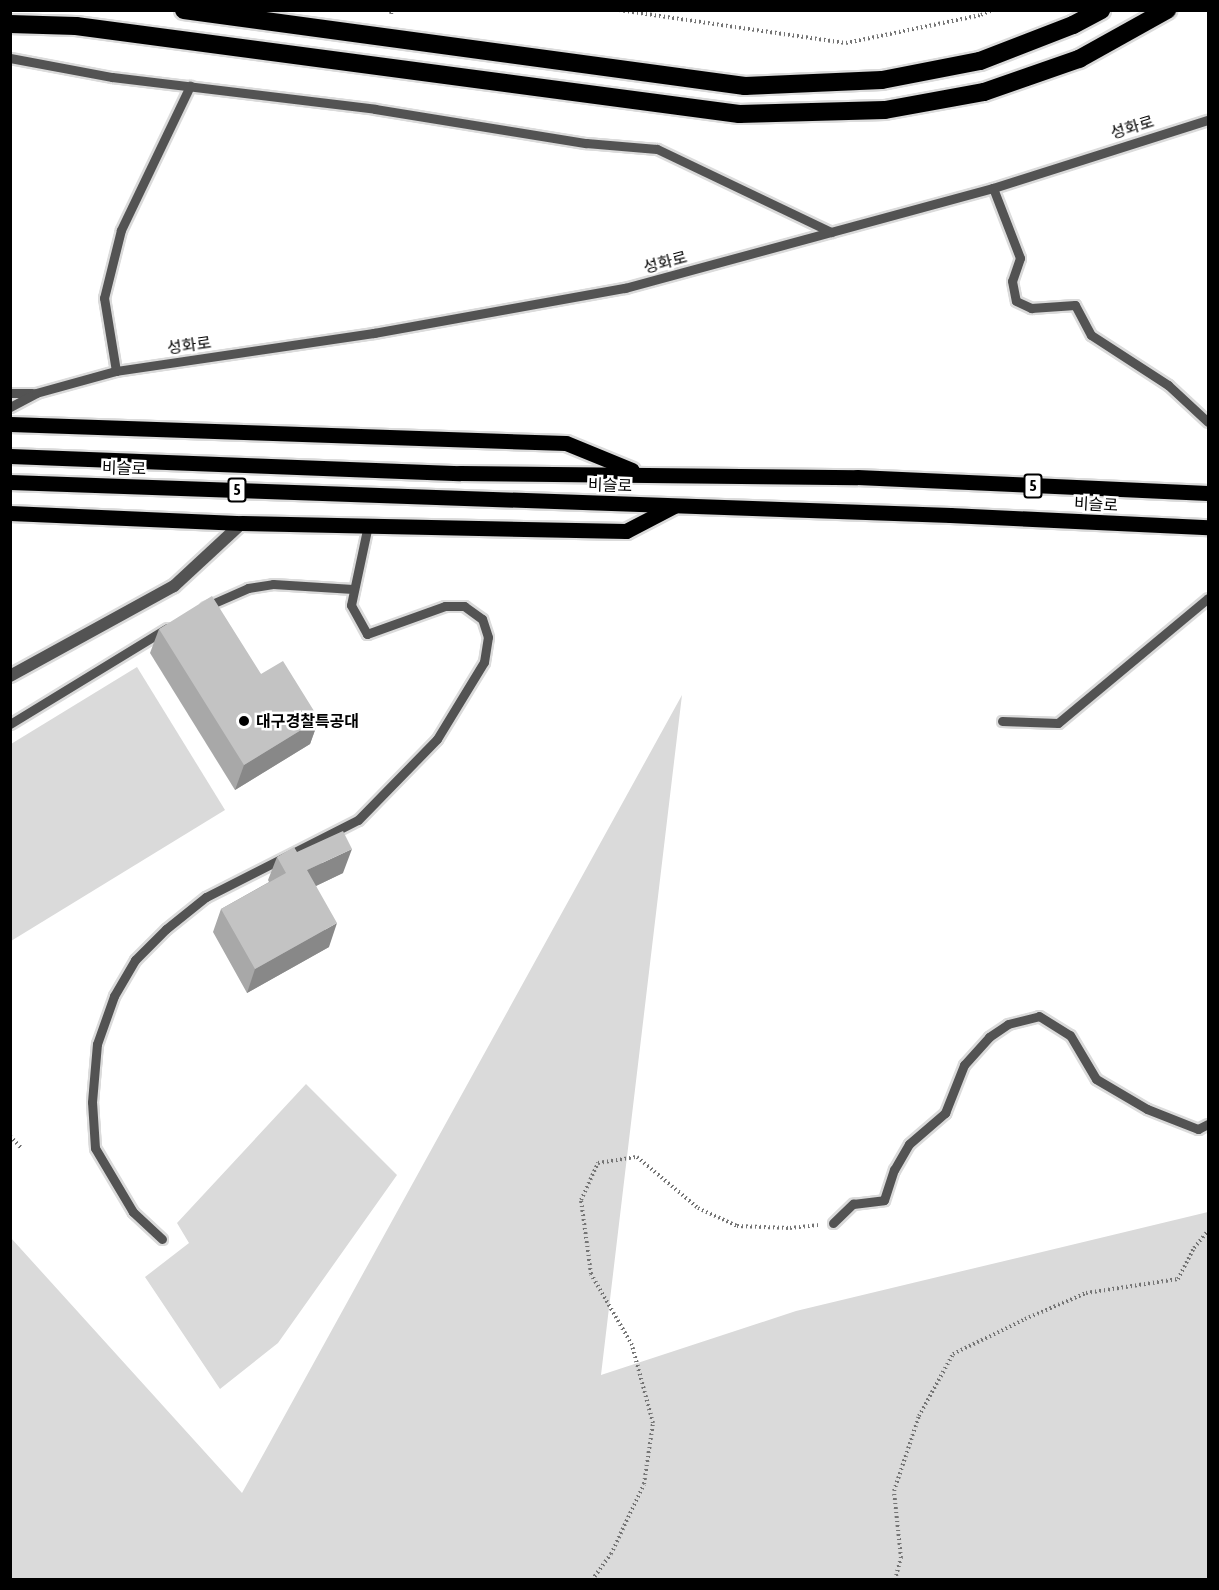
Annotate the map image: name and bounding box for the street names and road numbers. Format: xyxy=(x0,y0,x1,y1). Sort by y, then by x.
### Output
street label: 성화로 xyxy=(1108,111,1156,143)
street label: 성화로 xyxy=(641,247,689,277)
street label: 성화로 xyxy=(166,332,212,358)
street label: 비슬로 xyxy=(102,458,146,478)
road number: 5 xyxy=(1022,474,1044,498)
street label: 비슬로 xyxy=(588,475,632,495)
road number: 5 xyxy=(226,478,248,502)
street label: 비슬로 xyxy=(1073,493,1119,515)

